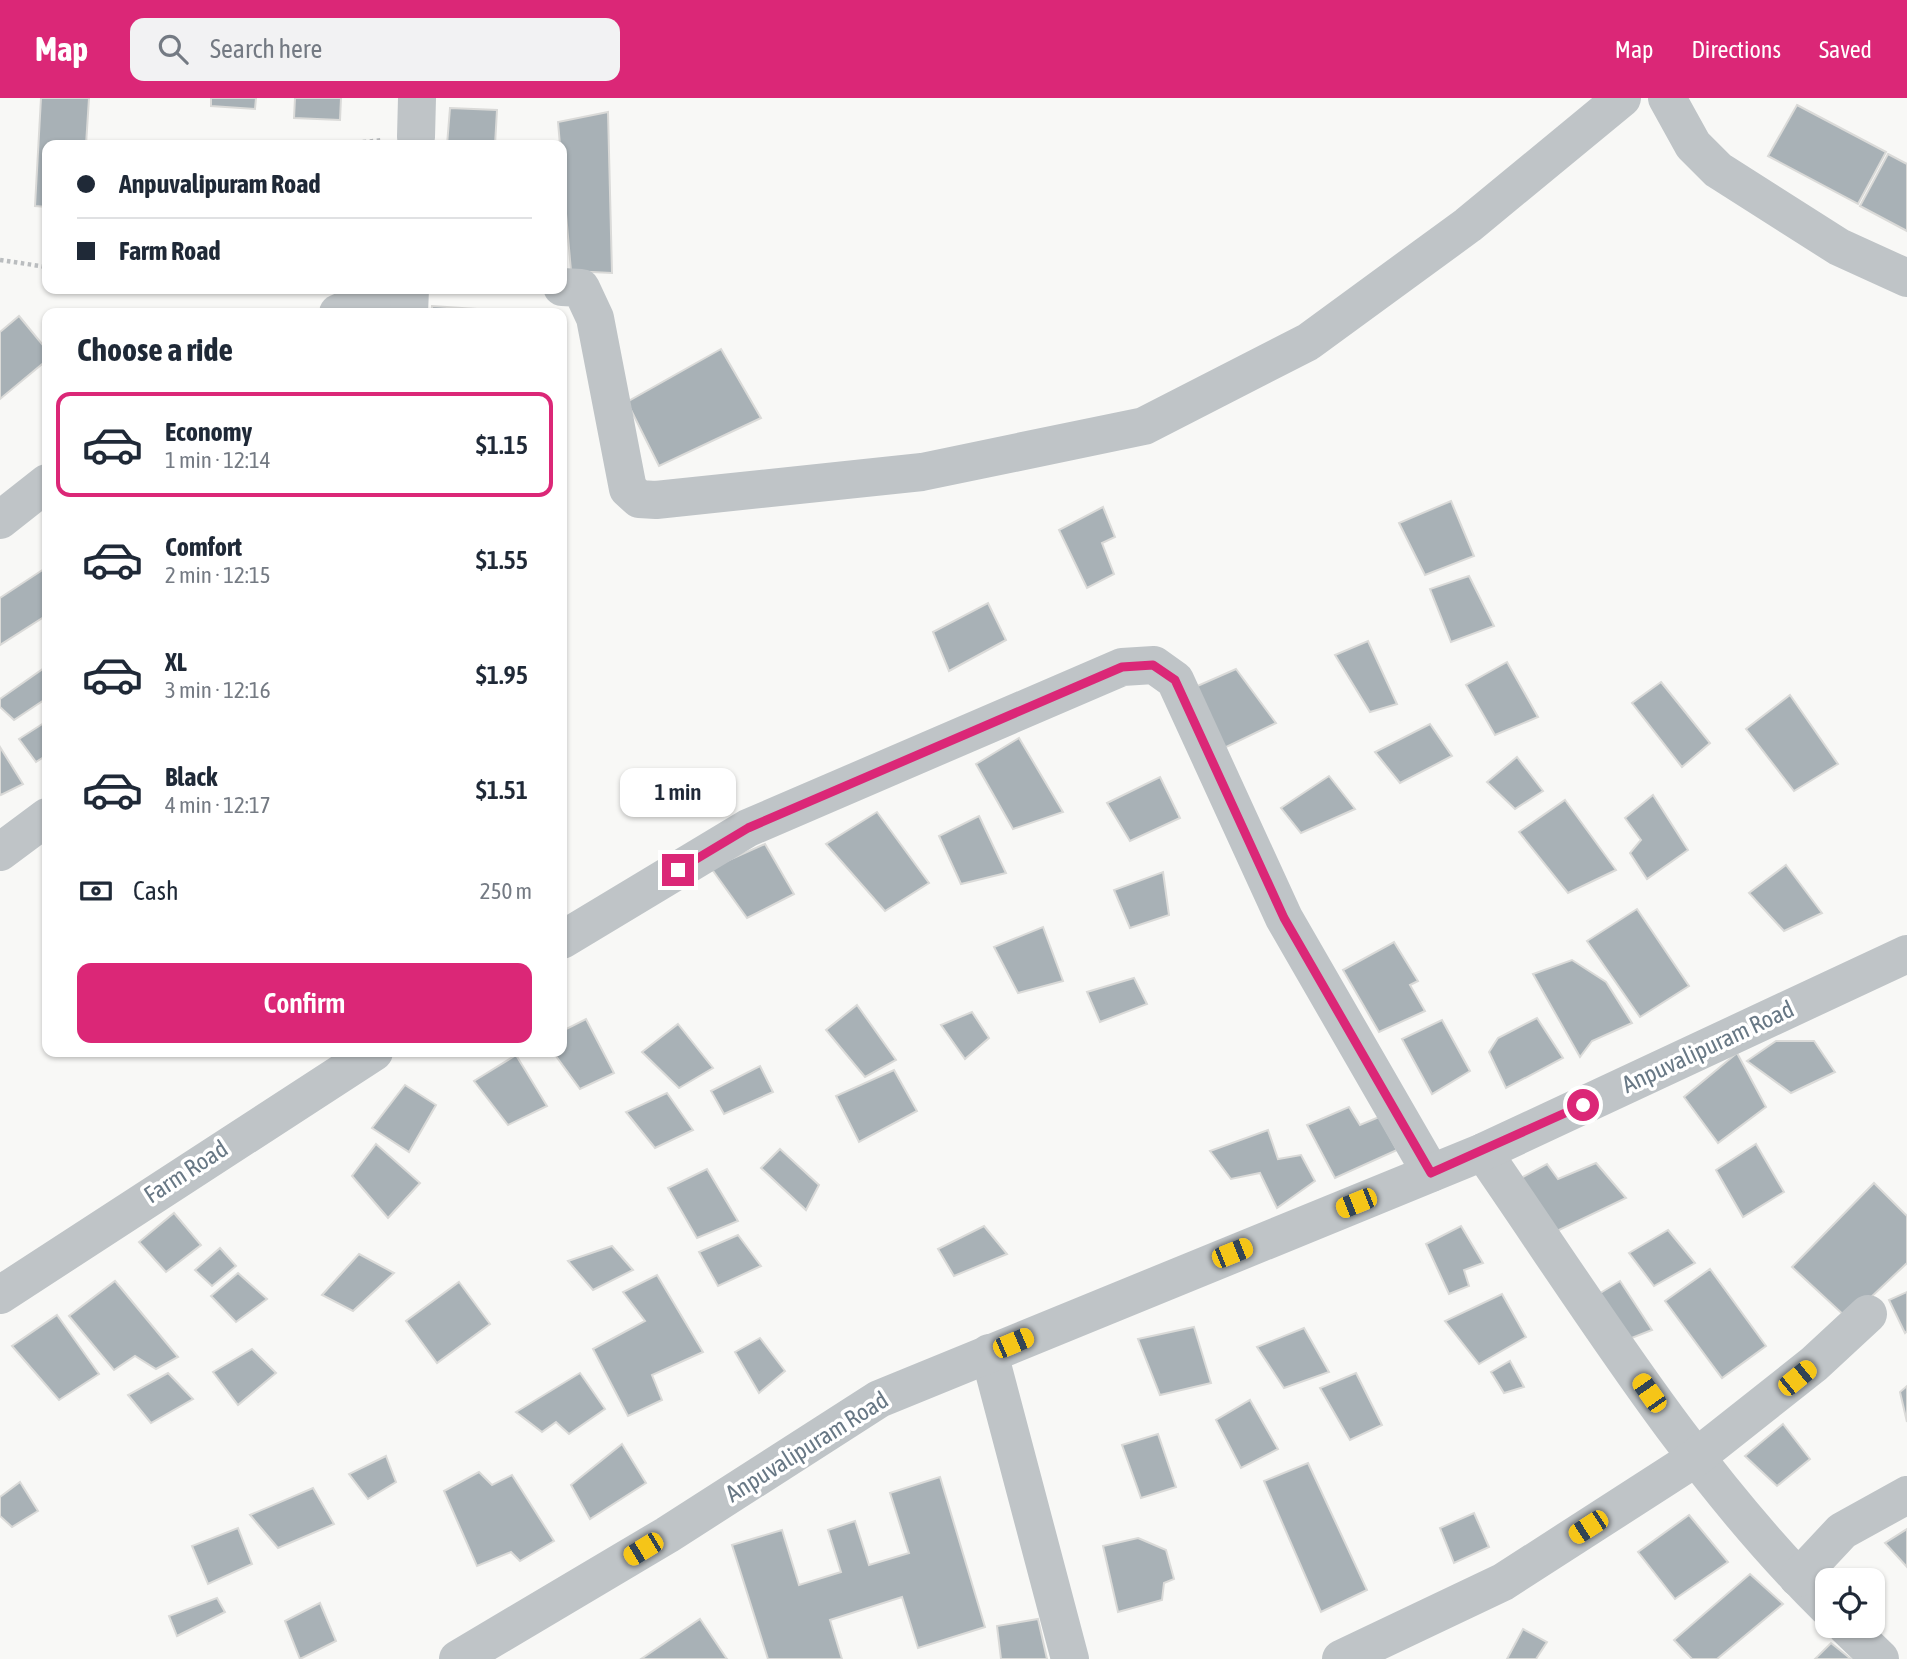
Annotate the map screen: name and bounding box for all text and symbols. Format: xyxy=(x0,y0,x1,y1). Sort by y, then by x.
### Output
search box xyxy=(130,18,620,81)
text: Map xyxy=(35,30,88,68)
icon: search xyxy=(154,30,192,68)
text: Search here xyxy=(210,34,322,64)
text: Map xyxy=(1615,36,1653,63)
text: Directions xyxy=(1691,36,1781,63)
text: Saved xyxy=(1819,36,1872,63)
text: Anpuvalipuram Road xyxy=(119,169,321,199)
text: Farm Road xyxy=(119,236,221,266)
text: Choose a ride xyxy=(77,331,233,368)
icon: car xyxy=(81,413,144,476)
text: Economy xyxy=(165,417,252,447)
text: $1.15 xyxy=(476,430,528,460)
text: 1 min · 12:14 xyxy=(165,447,271,473)
icon: car xyxy=(81,528,144,591)
text: Comfort xyxy=(165,532,242,562)
text: $1.55 xyxy=(476,545,528,575)
text: 2 min · 12:15 xyxy=(165,562,271,588)
icon: car xyxy=(81,643,144,706)
text: XL xyxy=(165,647,187,677)
text: $1.95 xyxy=(476,660,528,690)
text: 3 min · 12:16 xyxy=(165,677,271,703)
icon: car xyxy=(81,758,144,821)
text: Black xyxy=(165,762,217,792)
callout: 1 min xyxy=(620,768,736,818)
text: $1.51 xyxy=(476,775,528,805)
text: 1 min xyxy=(655,779,701,805)
text: 4 min · 12:17 xyxy=(165,792,271,818)
route end xyxy=(662,854,694,886)
icon: cash xyxy=(77,872,115,910)
text: Cash xyxy=(133,876,179,906)
text: 250 m xyxy=(480,878,532,904)
button: Confirm xyxy=(77,963,532,1043)
street label: Anpuvalipuram Road xyxy=(1618,995,1798,1098)
route start xyxy=(1567,1089,1599,1121)
street label: Farm Road xyxy=(139,1135,232,1208)
car xyxy=(1333,1185,1380,1221)
car xyxy=(1209,1235,1256,1271)
car xyxy=(990,1325,1037,1361)
car xyxy=(1775,1357,1820,1399)
car xyxy=(1629,1370,1670,1416)
street label: Anpuvalipuram Road xyxy=(721,1386,893,1507)
car xyxy=(1565,1507,1612,1547)
car xyxy=(620,1529,667,1569)
map controls xyxy=(1815,1568,1885,1638)
button: locate xyxy=(1815,1568,1885,1638)

